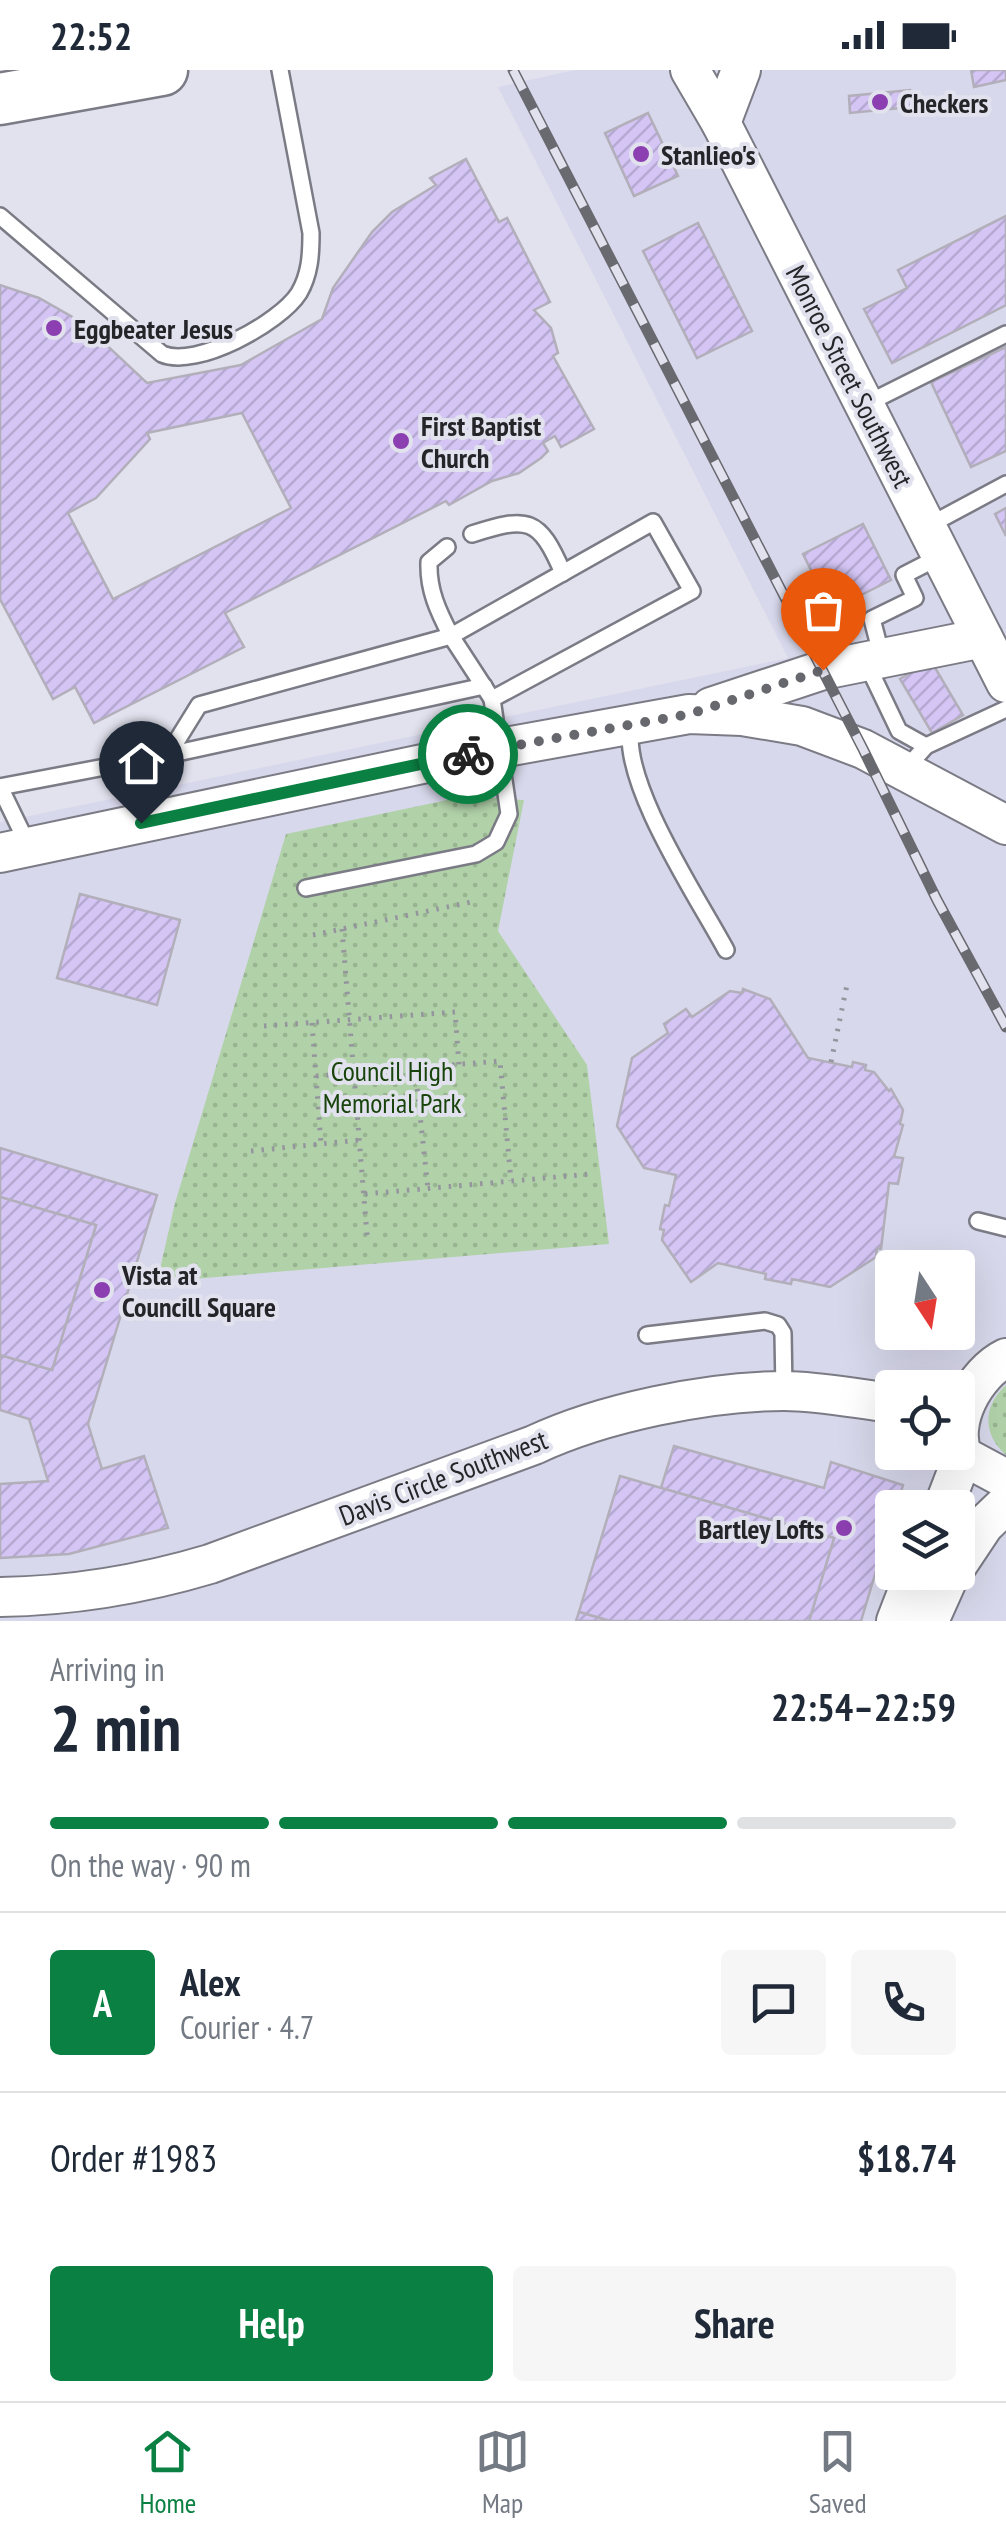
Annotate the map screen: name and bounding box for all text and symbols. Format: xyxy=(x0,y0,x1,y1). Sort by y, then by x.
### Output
text: 22:52 xyxy=(50,11,132,60)
place label: Checkers xyxy=(900,84,989,121)
marker: Checkers xyxy=(869,91,891,113)
place label: Stanlieo's xyxy=(661,136,756,173)
marker: Stanlieo's xyxy=(630,143,652,165)
street label: Monroe Street Southwest xyxy=(778,259,922,494)
place label: Eggbeater Jesus xyxy=(74,310,233,347)
marker: Eggbeater Jesus xyxy=(43,317,65,339)
place label: First Baptist Church xyxy=(421,407,541,476)
marker: First Baptist Church xyxy=(390,430,412,452)
pin xyxy=(781,568,866,671)
icon: bag xyxy=(796,583,851,638)
courier xyxy=(418,704,518,804)
pin xyxy=(99,721,184,824)
icon: bike xyxy=(441,727,496,782)
icon: home xyxy=(114,736,169,791)
park label: Council High Memorial Park xyxy=(323,1052,462,1121)
north arrow xyxy=(875,1250,975,1350)
map controls xyxy=(875,1250,975,1590)
place label: Vista at Councill Square xyxy=(121,1256,276,1325)
marker: Vista at Councill Square xyxy=(91,1279,113,1301)
button: locate xyxy=(875,1370,975,1470)
street label: Davis Circle Southwest xyxy=(334,1420,553,1534)
button: layers xyxy=(875,1490,975,1590)
place label: Bartley Lofts xyxy=(698,1510,824,1547)
marker: Bartley Lofts xyxy=(833,1517,855,1539)
text: Arriving in xyxy=(50,1648,165,1690)
text: 22:54–22:59 xyxy=(771,1682,956,1731)
text: 2 min xyxy=(50,1685,181,1769)
text: On the way · 90 m xyxy=(50,1844,251,1886)
button: chat xyxy=(721,1950,826,2055)
button: phone xyxy=(851,1950,956,2055)
text: Alex xyxy=(180,1957,241,2006)
text: A xyxy=(93,1978,112,2027)
text: Courier · 4.7 xyxy=(180,2006,314,2048)
text: Order #1983 xyxy=(50,2133,217,2182)
text: $18.74 xyxy=(857,2133,956,2182)
button: Help xyxy=(50,2266,493,2381)
button: Share xyxy=(513,2266,956,2381)
tab: Home xyxy=(139,2424,196,2521)
tab: Map xyxy=(475,2424,530,2521)
tab: Saved xyxy=(809,2424,867,2521)

